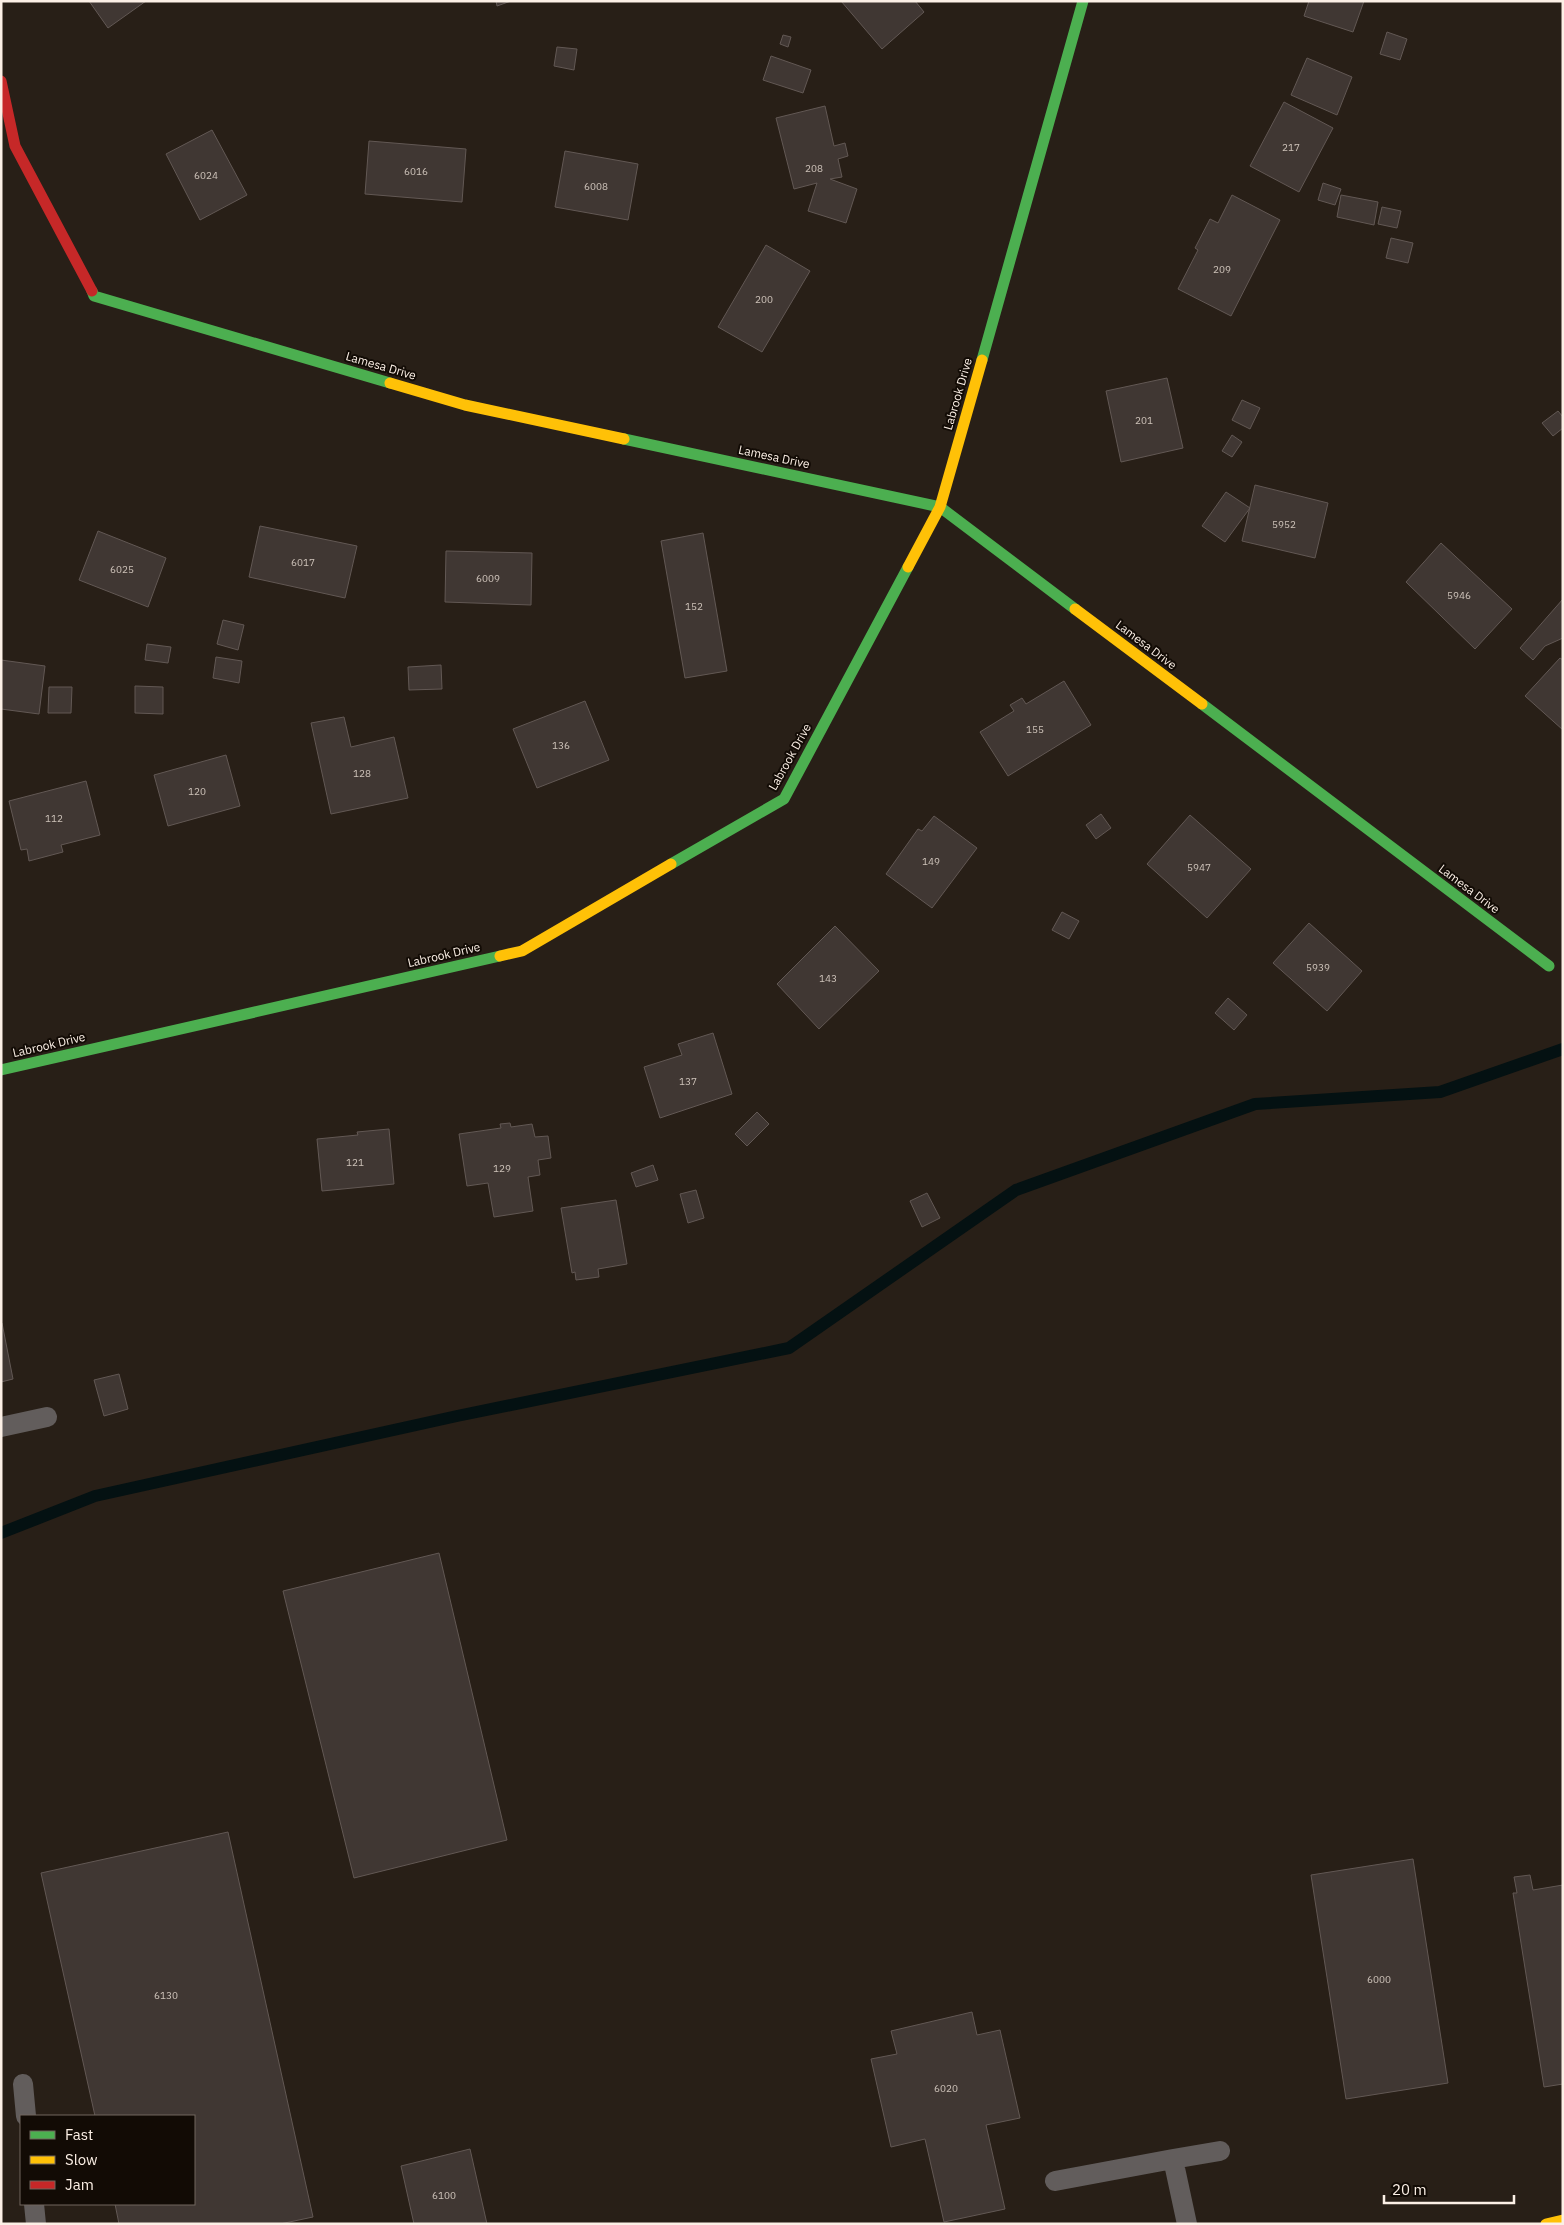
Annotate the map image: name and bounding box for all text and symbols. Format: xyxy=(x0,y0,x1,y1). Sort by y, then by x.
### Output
house number: 217 xyxy=(1282,141,1300,154)
house number: 208 xyxy=(805,162,823,175)
house number: 6016 xyxy=(404,165,428,178)
house number: 6024 xyxy=(194,169,218,182)
house number: 6008 xyxy=(584,180,608,193)
house number: 209 xyxy=(1213,263,1231,276)
house number: 200 xyxy=(755,293,773,306)
street label: Lamesa Drive xyxy=(344,348,418,383)
street label: Labrook Drive xyxy=(940,356,975,432)
house number: 201 xyxy=(1135,414,1153,427)
street label: Lamesa Drive xyxy=(737,442,811,471)
house number: 5952 xyxy=(1272,518,1296,531)
house number: 6017 xyxy=(291,556,315,569)
house number: 6025 xyxy=(110,563,134,576)
house number: 6009 xyxy=(476,572,500,585)
house number: 5946 xyxy=(1447,589,1471,602)
house number: 152 xyxy=(685,600,703,613)
street label: Lamesa Drive xyxy=(1113,617,1180,673)
street label: Labrook Drive xyxy=(765,720,814,793)
house number: 155 xyxy=(1026,723,1044,736)
house number: 136 xyxy=(552,739,570,752)
house number: 128 xyxy=(353,767,371,780)
house number: 120 xyxy=(188,785,206,798)
house number: 112 xyxy=(45,812,63,825)
house number: 149 xyxy=(922,855,940,868)
house number: 5947 xyxy=(1187,861,1211,874)
street label: Lamesa Drive xyxy=(1436,861,1503,917)
street label: Labrook Drive xyxy=(406,939,482,970)
house number: 5939 xyxy=(1306,961,1330,974)
house number: 143 xyxy=(819,972,837,985)
street label: Labrook Drive xyxy=(11,1029,87,1060)
house number: 137 xyxy=(679,1075,697,1088)
house number: 121 xyxy=(346,1156,364,1169)
house number: 129 xyxy=(493,1162,511,1175)
house number: 6000 xyxy=(1367,1973,1391,1986)
house number: 6130 xyxy=(154,1989,178,2002)
house number: 6020 xyxy=(934,2082,958,2095)
legend xyxy=(20,2115,195,2205)
text: Fast xyxy=(65,2125,93,2144)
text: Slow xyxy=(65,2150,98,2169)
scale bar xyxy=(1384,2172,1514,2204)
text: Jam xyxy=(65,2175,94,2194)
text: 20 m xyxy=(1392,2180,1427,2199)
house number: 6100 xyxy=(432,2189,456,2202)

